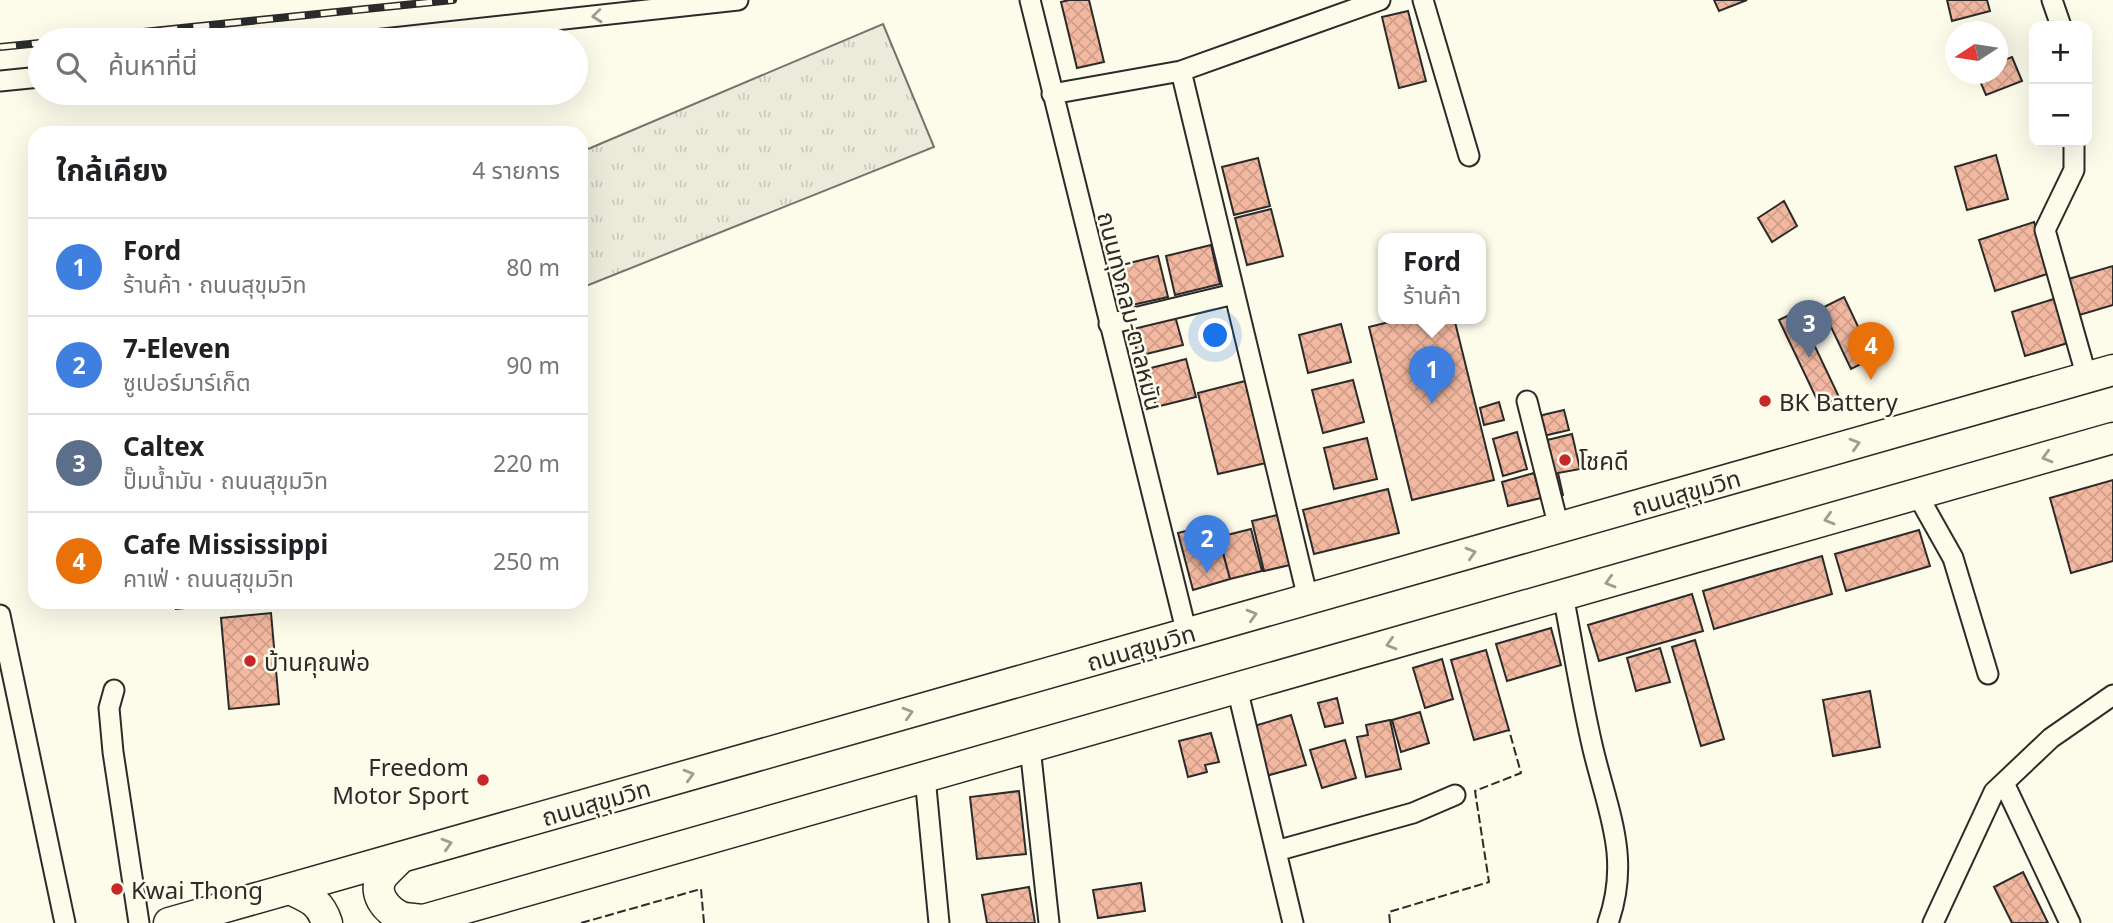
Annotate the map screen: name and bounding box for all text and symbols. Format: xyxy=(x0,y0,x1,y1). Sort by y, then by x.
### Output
one-way arrow xyxy=(591,8,602,23)
north arrow xyxy=(1945,21,2008,84)
map controls xyxy=(2029,21,2092,147)
button: + xyxy=(2029,21,2092,84)
search box xyxy=(28,28,588,105)
text: ค้นหาที่นี่ xyxy=(108,47,198,83)
icon: search xyxy=(52,48,90,86)
button: − xyxy=(2029,84,2092,147)
text: ใกล้เคียง xyxy=(56,149,168,190)
text: 4 รายการ xyxy=(472,154,560,186)
street label: ถนนทุ่งกลม-ตาลหมัน xyxy=(1090,208,1172,414)
text: Ford xyxy=(123,232,181,268)
popup xyxy=(1378,233,1486,324)
text: Ford xyxy=(1403,243,1461,279)
text: 1 xyxy=(72,251,86,283)
text: 80 m xyxy=(506,251,560,283)
text: ร้านค้า · ถนนสุขุมวิท xyxy=(123,268,306,300)
text: ร้านค้า xyxy=(1403,279,1461,311)
pin: 3 xyxy=(1786,300,1832,358)
your location xyxy=(1198,318,1232,352)
pin: 4 xyxy=(1848,322,1894,380)
text: 7-Eleven xyxy=(123,330,231,366)
pin: 1 xyxy=(1409,346,1455,404)
text: 2 xyxy=(72,349,86,381)
text: 90 m xyxy=(506,349,560,381)
text: ซูเปอร์มาร์เก็ต xyxy=(123,366,251,398)
place label: BK Battery xyxy=(1779,385,1899,418)
marker: BK Battery xyxy=(1757,393,1773,409)
text: Caltex xyxy=(123,428,204,464)
one-way arrow xyxy=(1849,437,1861,452)
place label: โชคดี xyxy=(1579,444,1629,477)
text: 3 xyxy=(72,447,86,479)
text: 220 m xyxy=(493,447,560,479)
one-way arrow xyxy=(2042,449,2054,463)
marker: โชคดี xyxy=(1557,452,1573,468)
street label: ถนนสุขุมวิท xyxy=(1628,461,1744,523)
text: ปั๊มน้ำมัน · ถนนสุขุมวิท xyxy=(123,464,328,496)
one-way arrow xyxy=(1823,511,1835,526)
pin: 2 xyxy=(1184,515,1230,573)
text: Cafe Mississippi xyxy=(123,526,328,562)
text: 4 xyxy=(72,545,86,577)
text: 250 m xyxy=(493,545,560,577)
one-way arrow xyxy=(1465,547,1477,562)
text: คาเฟ่ · ถนนสุขุมวิท xyxy=(123,562,294,594)
one-way arrow xyxy=(1604,573,1616,588)
one-way arrow xyxy=(1246,609,1258,624)
street label: ถนนสุขุมวิท xyxy=(1083,616,1199,678)
one-way arrow xyxy=(1385,636,1397,651)
place label: บ้านคุณพ่อ xyxy=(264,645,370,678)
marker: บ้านคุณพ่อ xyxy=(242,653,258,669)
one-way arrow xyxy=(902,707,914,722)
place label: Freedom Motor Sport xyxy=(332,750,469,811)
one-way arrow xyxy=(683,769,695,784)
street label: ถนนสุขุมวิท xyxy=(538,771,654,833)
marker: Freedom Motor Sport xyxy=(475,772,491,788)
one-way arrow xyxy=(441,838,453,853)
place label: Kwai Thong xyxy=(131,873,263,906)
marker: Kwai Thong xyxy=(109,881,125,897)

